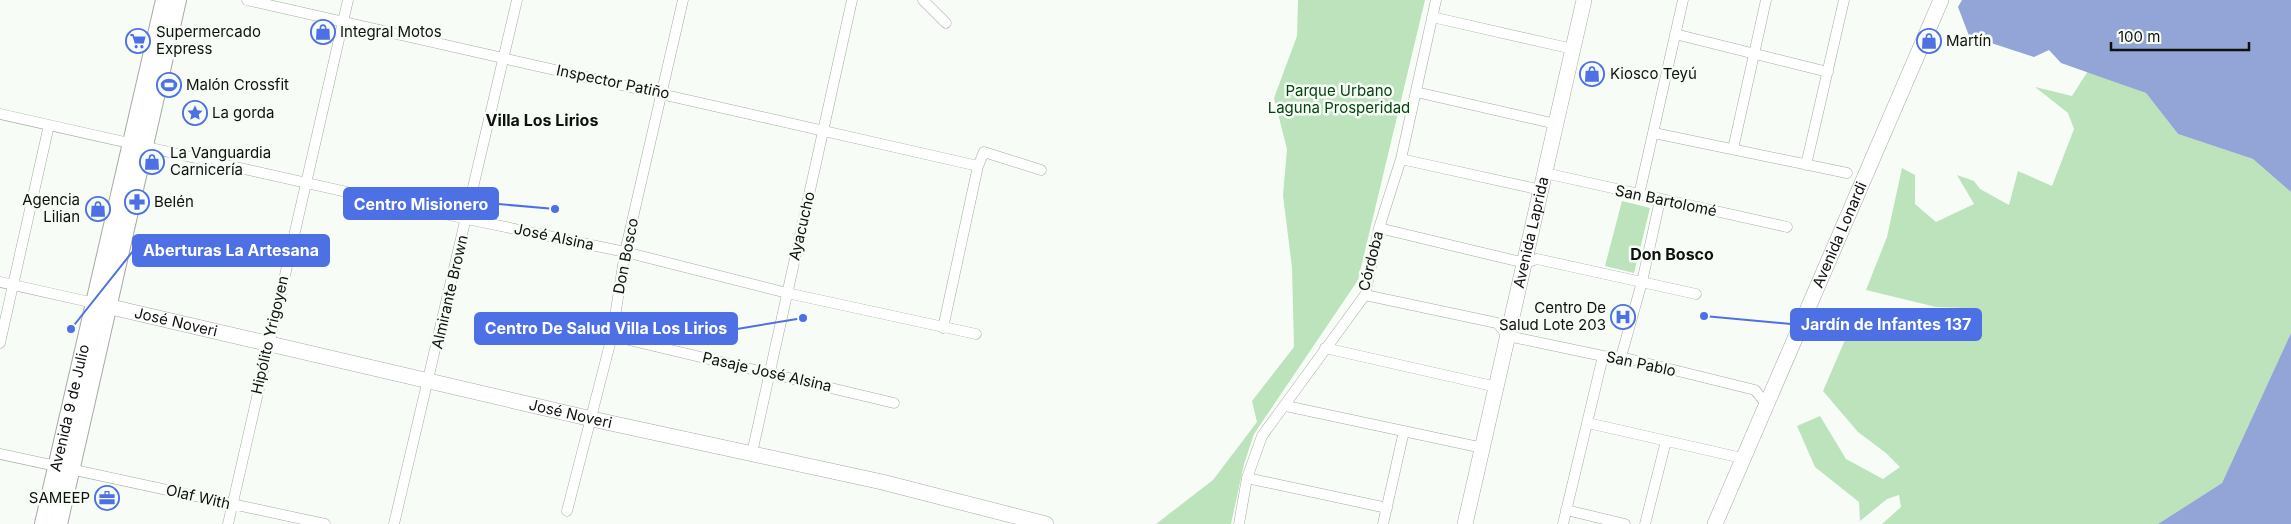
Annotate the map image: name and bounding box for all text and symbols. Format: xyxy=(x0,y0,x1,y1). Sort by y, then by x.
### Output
shop icon: Integral Motos xyxy=(310,19,336,45)
scale bar xyxy=(2111,20,2248,52)
place label: Supermercado Express xyxy=(156,22,261,58)
place label: Integral Motos xyxy=(340,22,442,41)
text: 100 m xyxy=(2118,27,2160,46)
supermarket icon: Supermercado Express xyxy=(125,28,151,54)
shop icon: Martín xyxy=(1916,28,1942,54)
place label: Martín xyxy=(1946,31,1991,50)
street label: Inspector Patiño xyxy=(555,60,671,103)
shop icon: Kiosco Teyú xyxy=(1579,61,1605,87)
place label: Kiosco Teyú xyxy=(1610,64,1697,83)
sports icon: Malón Crossfit xyxy=(156,72,182,98)
place label: Malón Crossfit xyxy=(186,75,289,94)
park label: Parque Urbano Laguna Prosperidad xyxy=(1268,81,1410,117)
place icon: La gorda xyxy=(182,100,208,126)
place label: La gorda xyxy=(212,103,274,122)
district label: Villa Los Lirios xyxy=(486,110,598,130)
place label: La Vanguardia Carnicería xyxy=(170,143,271,179)
shop icon: La Vanguardia Carnicería xyxy=(139,149,165,175)
street label: Avenida Laprida xyxy=(1509,175,1553,290)
street label: Avenida Lonardi xyxy=(1808,179,1871,290)
street label: San Bartolomé xyxy=(1614,180,1719,221)
callout: Centro Misionero xyxy=(344,188,498,219)
pharmacy icon: Belén xyxy=(124,189,150,215)
place label: Agencia Lilian xyxy=(22,190,80,226)
street label: Ayacucho xyxy=(784,190,819,262)
place label: Belén xyxy=(154,192,194,211)
text: Centro Misionero xyxy=(354,194,489,214)
shop icon: Agencia Lilian xyxy=(85,196,111,222)
street label: Don Bosco xyxy=(609,216,642,296)
street label: José Alsina xyxy=(512,219,596,254)
street label: Córdoba xyxy=(1354,229,1387,293)
street label: Almirante Brown xyxy=(427,233,472,351)
callout: Aberturas La Artesana xyxy=(133,235,329,266)
text: Aberturas La Artesana xyxy=(143,240,319,260)
district label: Don Bosco xyxy=(1630,244,1714,264)
street label: Hipólito Yrigoyen xyxy=(247,274,292,396)
place label: Centro De Salud Lote 203 xyxy=(1499,298,1606,334)
street label: José Noveri xyxy=(133,303,220,341)
hospital icon: Centro De Salud Lote 203 xyxy=(1610,304,1636,330)
callout: Jardín de Infantes 137 xyxy=(1791,309,1981,340)
callout: Centro De Salud Villa Los Lirios xyxy=(475,313,737,344)
text: Jardín de Infantes 137 xyxy=(1801,314,1971,334)
text: Centro De Salud Villa Los Lirios xyxy=(485,318,727,338)
street label: Avenida 9 de Julio xyxy=(45,342,93,473)
street label: Pasaje José Alsina xyxy=(701,347,834,396)
street label: San Pablo xyxy=(1604,347,1678,380)
street label: José Noveri xyxy=(527,395,614,432)
street label: Olaf With xyxy=(164,480,232,513)
office icon: SAMEEP xyxy=(94,485,120,511)
place label: SAMEEP xyxy=(29,488,90,507)

